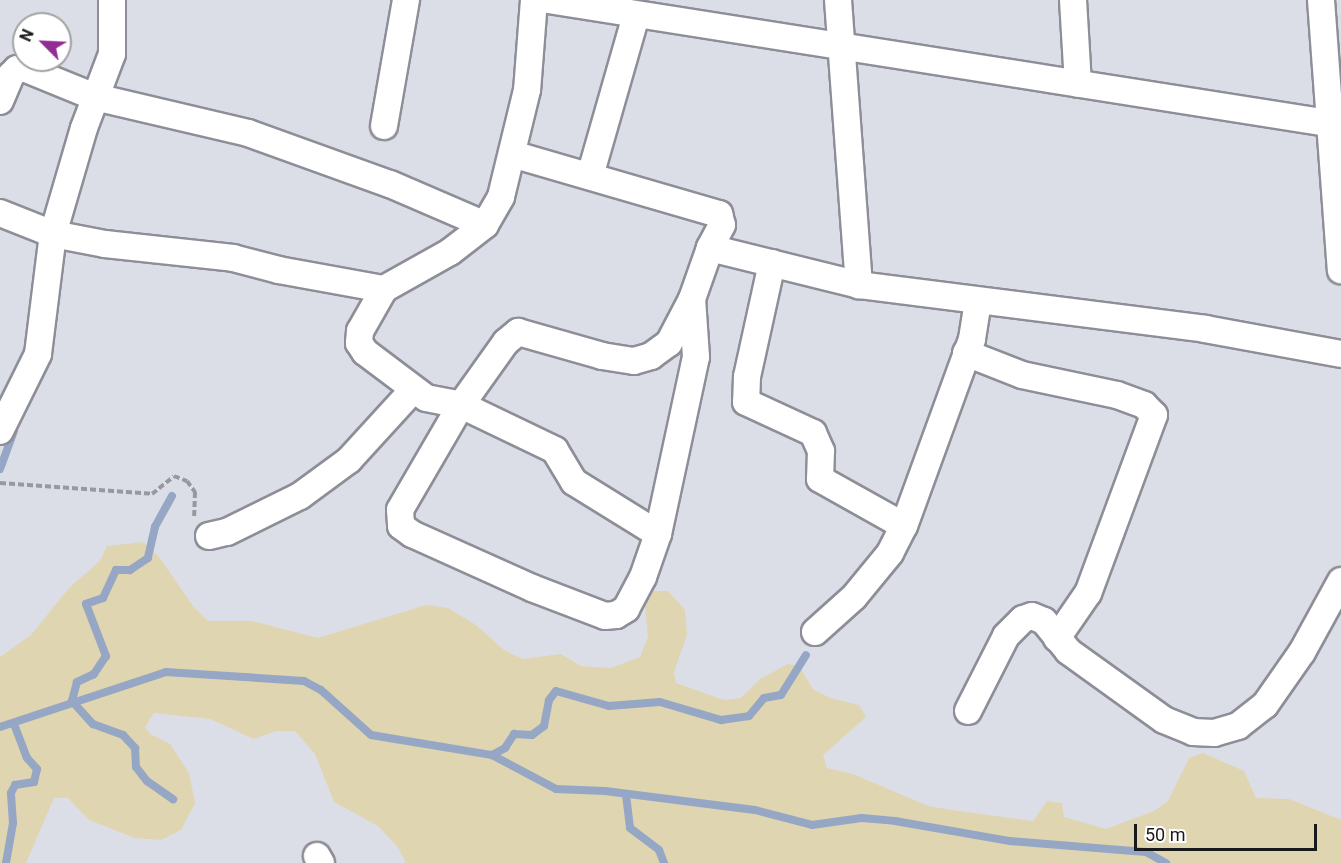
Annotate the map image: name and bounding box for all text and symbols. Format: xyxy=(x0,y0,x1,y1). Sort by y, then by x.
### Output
north arrow xyxy=(12,12,72,72)
text: N xyxy=(16,26,38,44)
scale bar xyxy=(1137,812,1320,850)
text: 50 m xyxy=(1145,824,1185,845)

